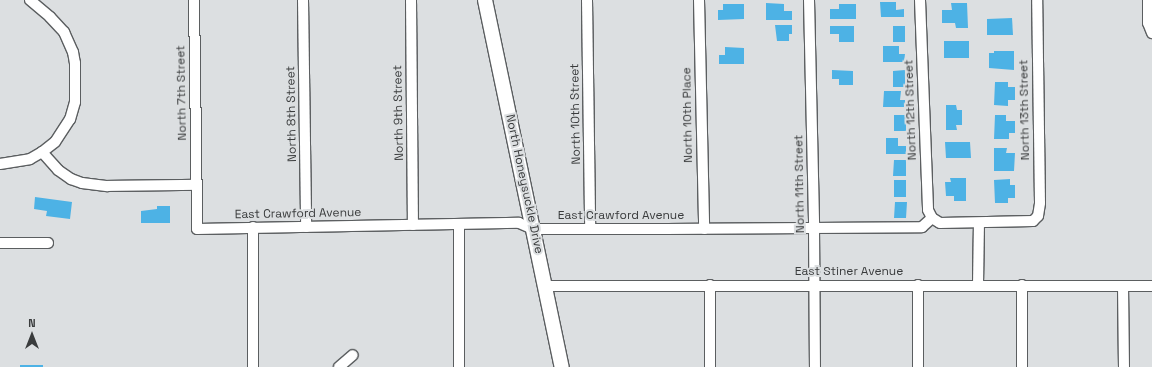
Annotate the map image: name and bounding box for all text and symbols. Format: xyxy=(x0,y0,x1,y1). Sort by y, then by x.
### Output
street label: North 7th Street xyxy=(174,45,190,141)
street label: North 12th Street xyxy=(902,59,920,161)
street label: North 13th Street xyxy=(1017,59,1033,161)
street label: North 10th Street xyxy=(568,63,584,165)
street label: North 9th Street xyxy=(391,65,407,161)
street label: North 8th Street xyxy=(284,66,300,162)
street label: North 10th Place xyxy=(680,67,696,163)
street label: North Honeysuckle Drive xyxy=(502,113,546,255)
street label: North 11th Street xyxy=(792,135,808,233)
street label: East Crawford Avenue xyxy=(235,206,361,222)
street label: East Crawford Avenue xyxy=(558,209,684,223)
street label: East Stiner Avenue xyxy=(795,265,903,279)
north arrow xyxy=(12,315,52,355)
text: N xyxy=(28,316,36,330)

